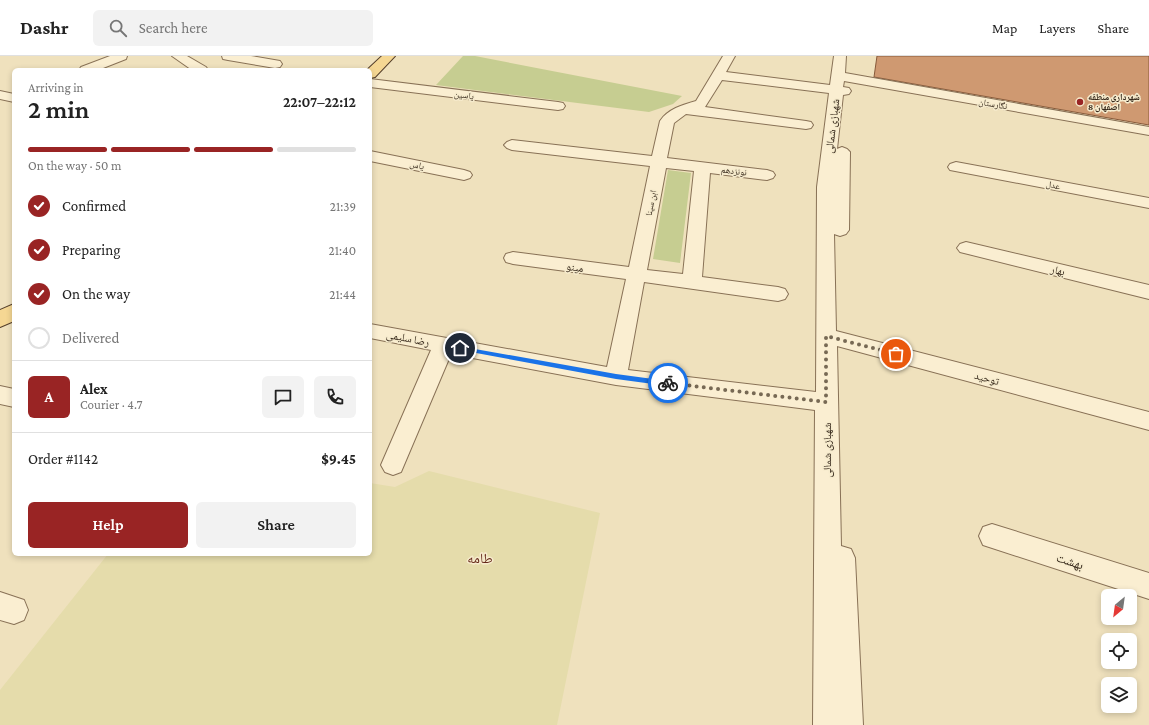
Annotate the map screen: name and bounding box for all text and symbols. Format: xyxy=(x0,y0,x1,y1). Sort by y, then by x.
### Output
search box xyxy=(93,10,373,46)
text: Dashr xyxy=(20,17,69,38)
icon: search xyxy=(107,17,129,39)
text: Search here xyxy=(139,20,207,36)
text: Map xyxy=(992,20,1017,36)
text: Layers xyxy=(1039,20,1076,36)
text: Share xyxy=(1098,20,1129,36)
text: Arriving in xyxy=(28,80,84,95)
street label: یاسین xyxy=(454,89,475,101)
place label: شهرداری منطقه 8 اصفهان xyxy=(1088,92,1140,113)
text: 22:07–22:12 xyxy=(283,94,356,110)
text: 2 min xyxy=(28,95,89,124)
street label: نگارستان xyxy=(978,97,1009,112)
marker: شهرداری منطقه 8 اصفهان xyxy=(1075,97,1085,107)
street label: شهبازی شمالی xyxy=(823,98,842,154)
text: On the way · 50 m xyxy=(28,158,121,173)
street label: یاس xyxy=(409,159,425,172)
street label: نونزدهم xyxy=(720,164,748,179)
street label: عدل xyxy=(1045,179,1061,191)
street label: ابن سینا xyxy=(644,189,659,217)
icon: check xyxy=(28,195,50,217)
text: Confirmed xyxy=(62,198,126,214)
text: 21:39 xyxy=(330,199,356,214)
icon: check xyxy=(28,239,50,261)
text: Preparing xyxy=(62,242,121,258)
text: 21:40 xyxy=(329,243,356,258)
street label: مینو xyxy=(566,260,584,274)
street label: بهار xyxy=(1049,262,1066,278)
icon: check xyxy=(28,283,50,305)
text: On the way xyxy=(62,286,130,302)
text: 21:44 xyxy=(329,287,356,302)
street label: رضا سلیمی xyxy=(385,328,431,349)
text: Delivered xyxy=(62,330,119,346)
pin xyxy=(443,331,477,365)
icon: home xyxy=(449,337,471,359)
pin xyxy=(879,337,913,371)
icon: bag xyxy=(885,343,907,365)
courier xyxy=(648,363,688,403)
street label: توحید xyxy=(973,369,1001,387)
icon: bike xyxy=(657,372,679,394)
button: chat xyxy=(262,376,304,418)
button: phone xyxy=(314,376,356,418)
text: Alex xyxy=(80,381,108,397)
text: A xyxy=(45,389,53,405)
text: Courier · 4.7 xyxy=(80,397,143,412)
street label: شهبازی شمالی xyxy=(821,423,834,477)
text: Order #1142 xyxy=(28,451,98,467)
text: $9.45 xyxy=(321,451,356,467)
button: Help xyxy=(28,502,188,548)
button: Share xyxy=(196,502,356,548)
district label: طامه xyxy=(467,550,493,566)
street label: بهشت xyxy=(1054,550,1086,573)
north arrow xyxy=(1101,589,1137,625)
map controls xyxy=(1101,589,1137,713)
button: locate xyxy=(1101,633,1137,669)
button: layers xyxy=(1101,677,1137,713)

